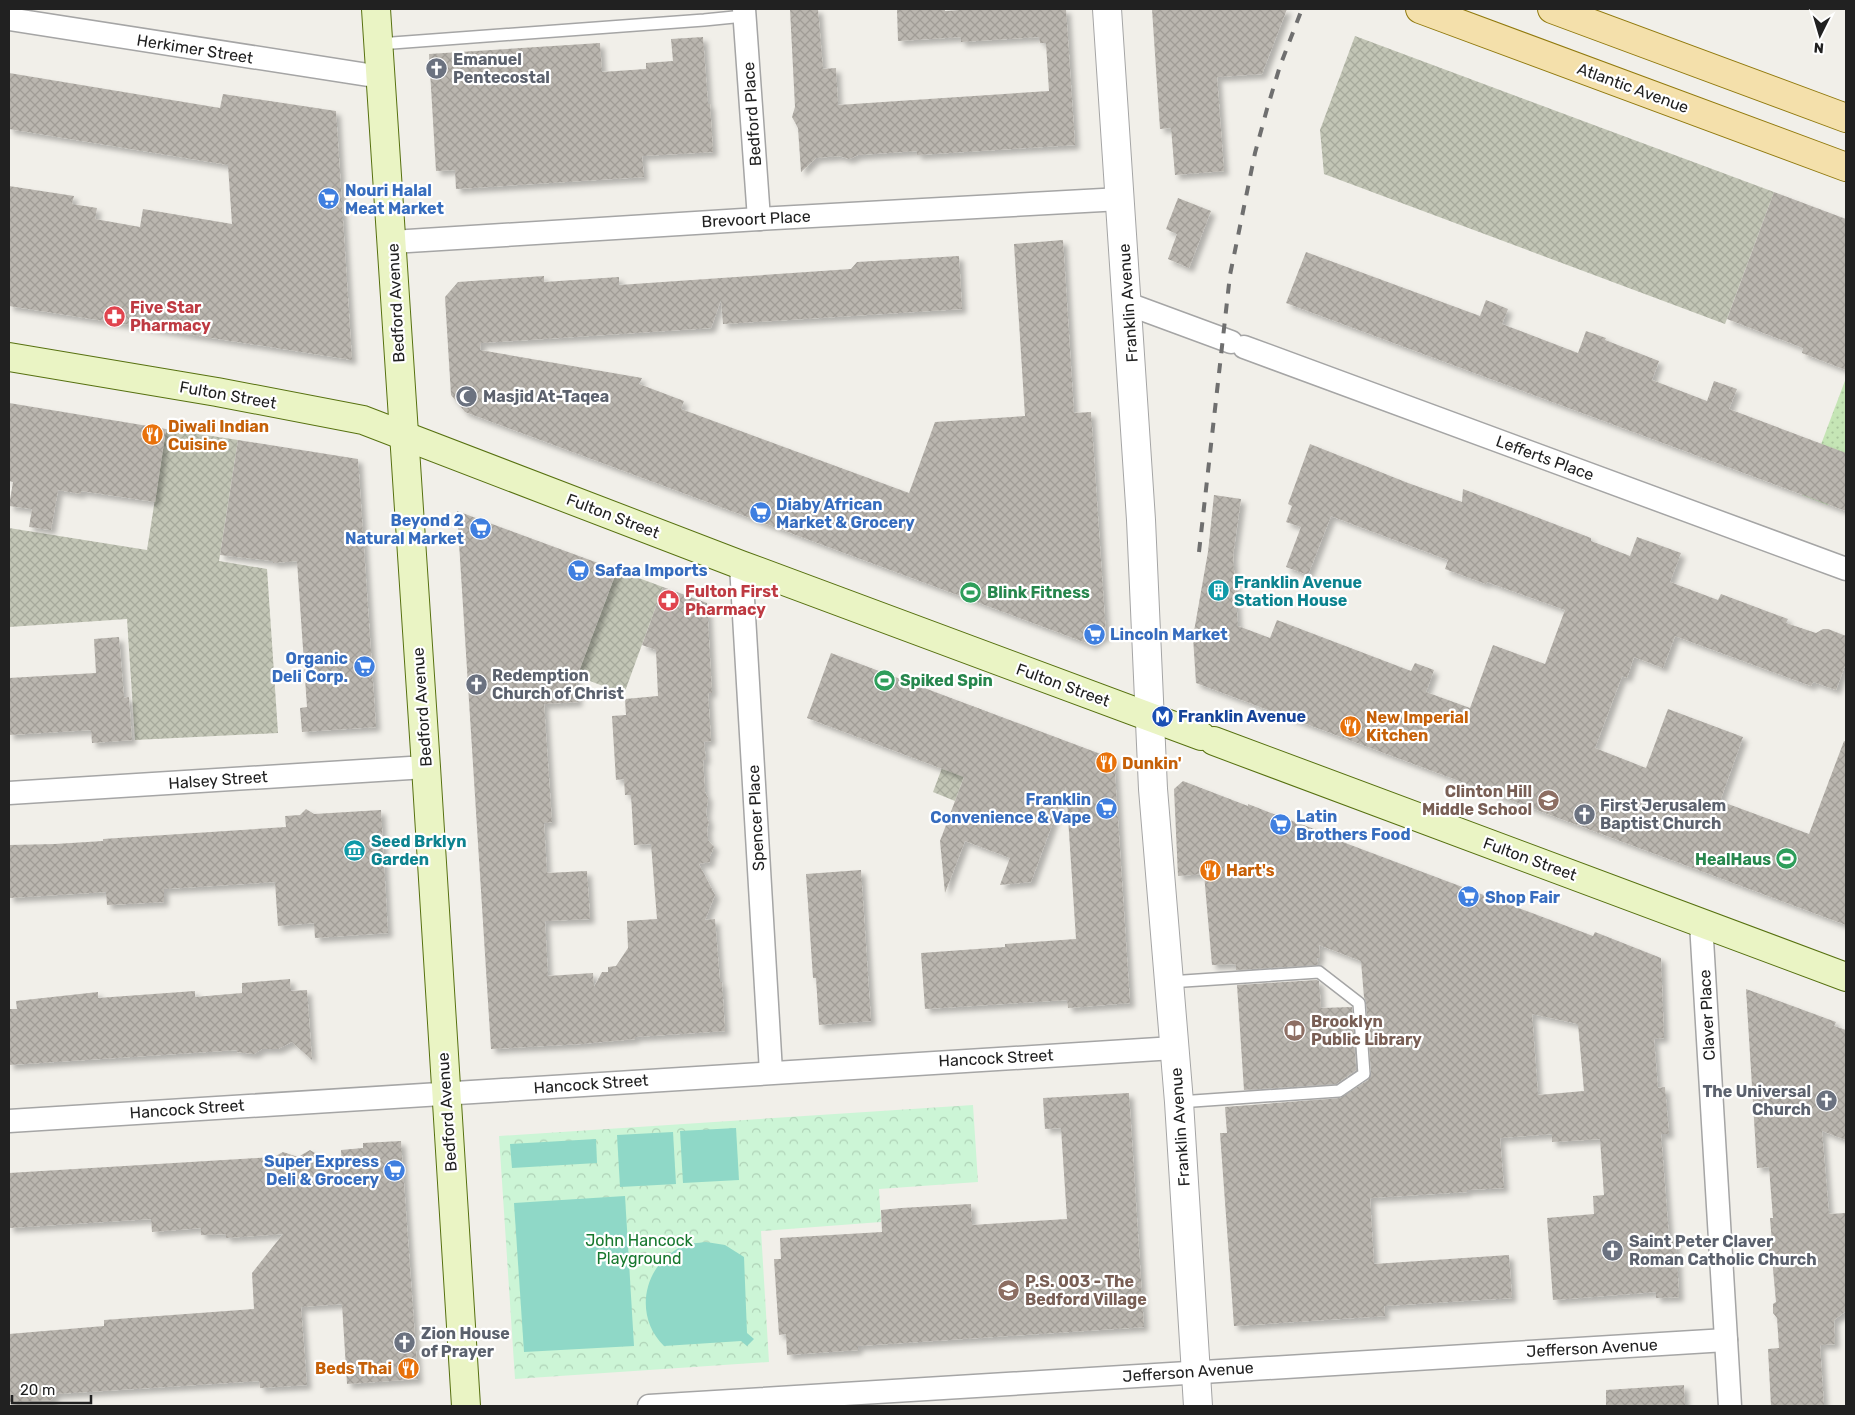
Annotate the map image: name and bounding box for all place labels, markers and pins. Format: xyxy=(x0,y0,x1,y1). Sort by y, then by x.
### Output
place label: Emanuel Pentecostal xyxy=(453,50,550,87)
church icon: Emanuel Pentecostal xyxy=(425,56,449,80)
place label: Nouri Halal Meat Market xyxy=(345,181,444,218)
supermarket icon: Nouri Halal Meat Market xyxy=(317,187,341,211)
place label: Five Star Pharmacy xyxy=(130,298,211,335)
pharmacy icon: Five Star Pharmacy xyxy=(102,304,126,328)
mosque icon: Masjid At-Taqea xyxy=(455,384,479,408)
place label: Masjid At-Taqea xyxy=(483,387,609,406)
place label: Diwali Indian Cuisine xyxy=(168,417,269,454)
restaurant icon: Diwali Indian Cuisine xyxy=(140,423,164,447)
place label: Diaby African Market & Grocery xyxy=(776,495,915,532)
supermarket icon: Diaby African Market & Grocery xyxy=(748,501,772,525)
place label: Beyond 2 Natural Market xyxy=(345,511,465,548)
supermarket icon: Beyond 2 Natural Market xyxy=(468,517,492,541)
supermarket icon: Safaa Imports xyxy=(567,558,591,582)
place label: Safaa Imports xyxy=(595,561,708,580)
place label: Franklin Avenue Station House xyxy=(1234,573,1362,610)
building icon: Franklin Avenue Station House xyxy=(1206,579,1230,603)
sports icon: Blink Fitness xyxy=(959,580,983,604)
place label: Fulton First Pharmacy xyxy=(685,582,779,619)
place label: Blink Fitness xyxy=(987,583,1090,602)
pharmacy icon: Fulton First Pharmacy xyxy=(657,588,681,612)
supermarket icon: Lincoln Market xyxy=(1082,622,1106,646)
place label: Lincoln Market xyxy=(1110,625,1228,644)
place label: Organic Deli Corp. xyxy=(272,649,348,686)
supermarket icon: Organic Deli Corp. xyxy=(352,655,376,679)
place label: Redemption Church of Christ xyxy=(492,666,624,703)
sports icon: Spiked Spin xyxy=(872,668,896,692)
place label: Spiked Spin xyxy=(900,671,993,690)
church icon: Redemption Church of Christ xyxy=(464,672,488,696)
metro station icon: Franklin Avenue xyxy=(1150,704,1174,728)
place label: Franklin Avenue xyxy=(1178,707,1306,726)
place label: New Imperial Kitchen xyxy=(1366,708,1469,745)
restaurant icon: New Imperial Kitchen xyxy=(1338,714,1362,738)
restaurant icon: Dunkin' xyxy=(1094,751,1118,775)
place label: Dunkin' xyxy=(1122,754,1182,773)
place label: Clinton Hill Middle School xyxy=(1422,782,1532,819)
school or university icon: Clinton Hill Middle School xyxy=(1536,788,1560,812)
place label: Franklin Convenience & Vape xyxy=(930,790,1091,827)
supermarket icon: Franklin Convenience & Vape xyxy=(1095,796,1119,820)
place label: First Jerusalem Baptist Church xyxy=(1600,796,1726,833)
church icon: First Jerusalem Baptist Church xyxy=(1572,802,1596,826)
place label: Latin Brothers Food xyxy=(1296,807,1410,844)
supermarket icon: Latin Brothers Food xyxy=(1268,813,1292,837)
place label: Seed Brklyn Garden xyxy=(371,832,466,869)
museum icon: Seed Brklyn Garden xyxy=(343,838,367,862)
sports icon: HealHaus xyxy=(1775,847,1799,871)
place label: HealHaus xyxy=(1695,850,1771,869)
restaurant icon: Hart's xyxy=(1198,858,1222,882)
place label: Hart's xyxy=(1226,861,1275,880)
supermarket icon: Shop Fair xyxy=(1457,885,1481,909)
place label: Shop Fair xyxy=(1485,888,1561,907)
place label: Brooklyn Public Library xyxy=(1311,1012,1422,1049)
library icon: Brooklyn Public Library xyxy=(1283,1018,1307,1042)
place label: The Universal Church xyxy=(1703,1082,1811,1119)
church icon: The Universal Church xyxy=(1815,1088,1839,1112)
place label: Super Express Deli & Grocery xyxy=(264,1152,379,1189)
supermarket icon: Super Express Deli & Grocery xyxy=(383,1158,407,1182)
place label: Saint Peter Claver Roman Catholic Church xyxy=(1629,1232,1817,1269)
church icon: Saint Peter Claver Roman Catholic Church xyxy=(1601,1238,1625,1262)
place label: P.S. 003 - The Bedford Village xyxy=(1025,1272,1147,1309)
school or university icon: P.S. 003 - The Bedford Village xyxy=(997,1278,1021,1302)
place label: Zion House of Prayer xyxy=(421,1324,510,1361)
church icon: Zion House of Prayer xyxy=(393,1330,417,1354)
restaurant icon: Beds Thai xyxy=(396,1356,420,1380)
place label: Beds Thai xyxy=(315,1359,392,1378)

